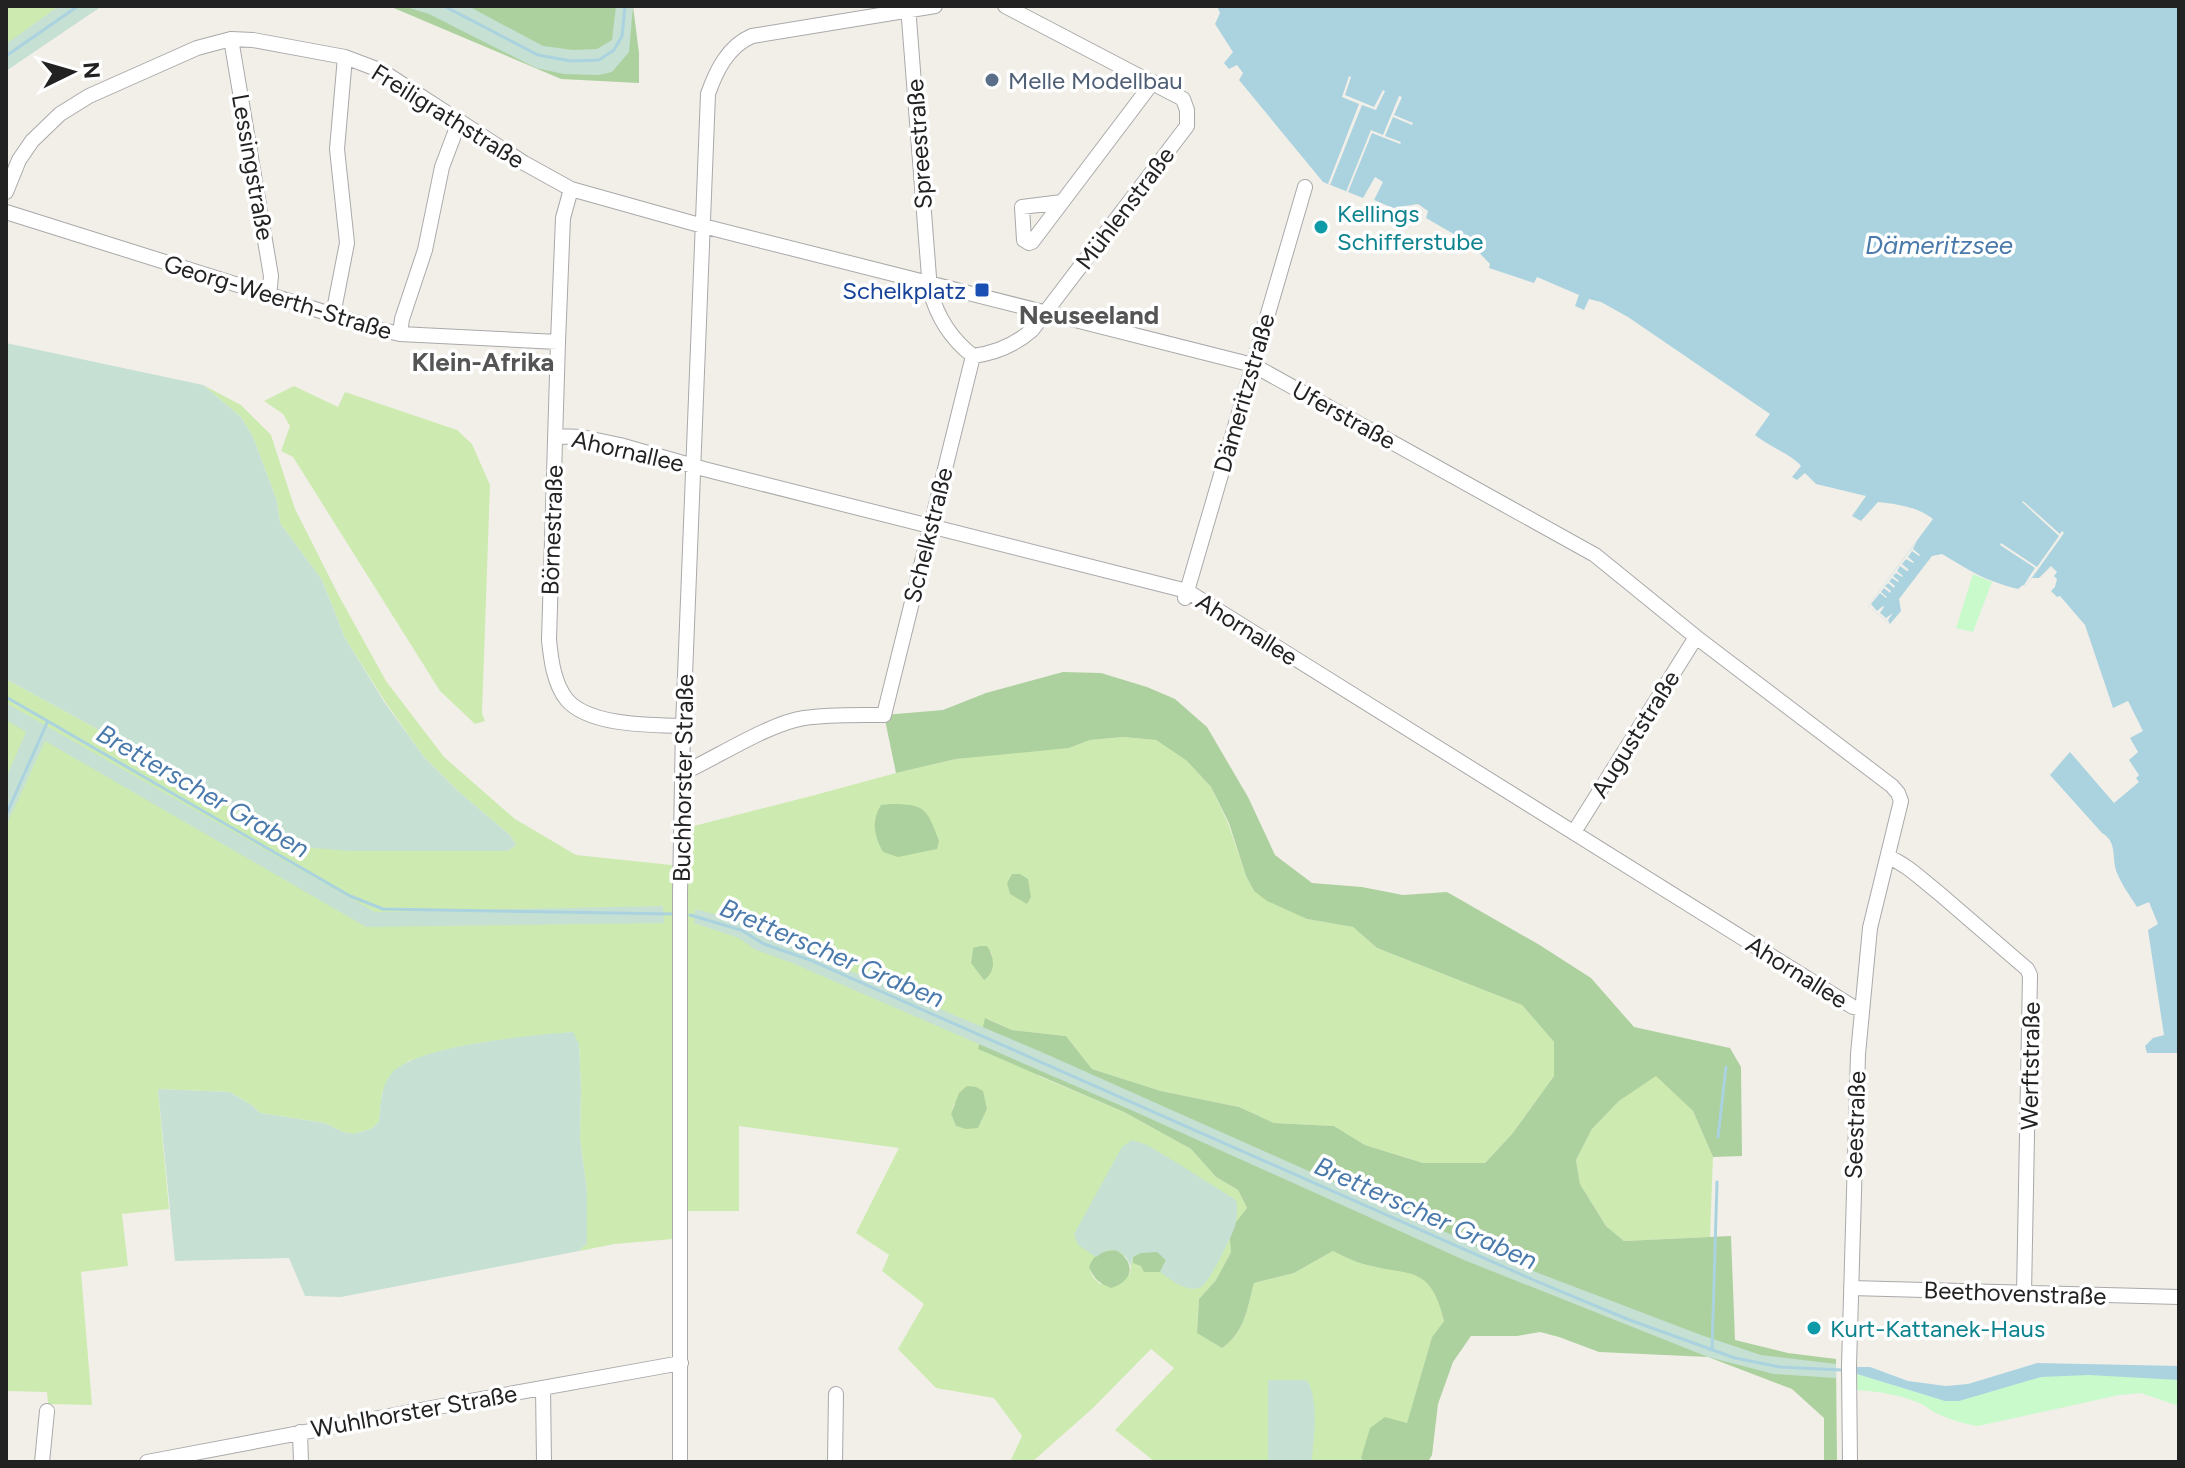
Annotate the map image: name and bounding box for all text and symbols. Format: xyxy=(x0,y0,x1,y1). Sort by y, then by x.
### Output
north arrow xyxy=(32,32,112,112)
street label: Freiligrathstraße xyxy=(366,57,530,175)
text: N xyxy=(77,61,106,80)
place label: Melle Modellbau xyxy=(1008,66,1183,95)
marker: Melle Modellbau xyxy=(983,71,1001,89)
street label: Spreestraße xyxy=(900,78,938,210)
street label: Lessingstraße xyxy=(226,91,280,243)
street label: Mühlenstraße xyxy=(1069,141,1181,275)
place label: Kellings Schifferstube xyxy=(1337,199,1483,256)
marker: Kellings Schifferstube xyxy=(1312,218,1330,236)
water label: Dämeritzsee xyxy=(1865,229,2013,261)
street label: Georg-Weerth-Straße xyxy=(160,248,396,346)
place label: Schelkplatz xyxy=(842,276,966,305)
marker: Schelkplatz xyxy=(973,281,991,299)
district label: Neuseeland xyxy=(1019,299,1159,331)
street label: Dämeritzstraße xyxy=(1207,310,1281,476)
district label: Klein-Afrika xyxy=(412,346,554,378)
street label: Uferstraße xyxy=(1287,375,1401,455)
street label: Ahornallee xyxy=(569,424,687,478)
street label: Börnestraße xyxy=(535,464,569,596)
street label: Schelkstraße xyxy=(897,464,959,606)
street label: Ahornallee xyxy=(1191,586,1303,672)
street label: Auguststraße xyxy=(1584,665,1686,803)
street label: Buchhorster Straße xyxy=(667,674,699,882)
water label: Bretterscher Graben xyxy=(91,717,315,865)
water label: Bretterscher Graben xyxy=(715,891,949,1015)
street label: Ahornallee xyxy=(1741,929,1853,1015)
street label: Werftstraße xyxy=(2014,1002,2046,1130)
street label: Seestraße xyxy=(1839,1070,1871,1180)
water label: Bretterscher Graben xyxy=(1310,1150,1542,1276)
street label: Beethovenstraße xyxy=(1923,1275,2107,1311)
place label: Kurt-Kattanek-Haus xyxy=(1830,1314,2045,1343)
marker: Kurt-Kattanek-Haus xyxy=(1805,1319,1823,1337)
street label: Wuhlhorster Straße xyxy=(309,1379,519,1443)

